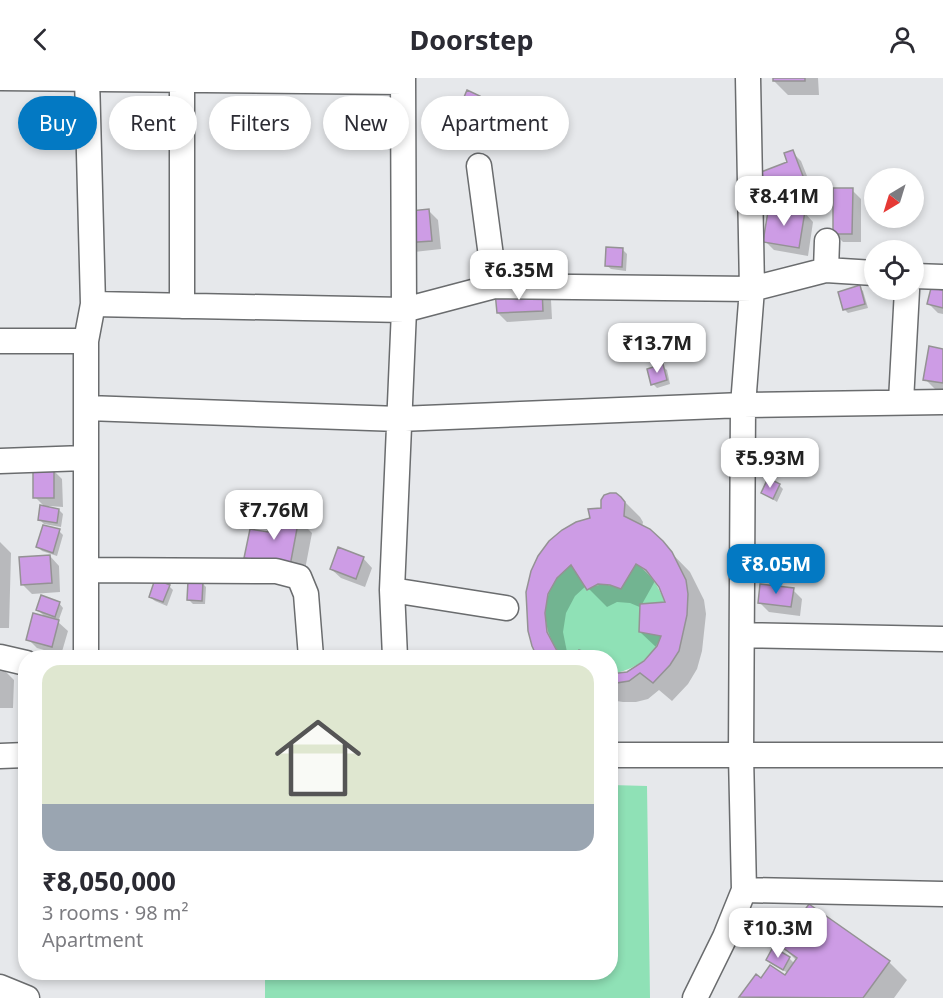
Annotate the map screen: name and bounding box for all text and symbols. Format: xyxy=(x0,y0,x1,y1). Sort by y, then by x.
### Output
text: Doorstep xyxy=(409,21,534,58)
icon: back xyxy=(24,23,57,56)
icon: person xyxy=(886,23,919,56)
chip: Buy xyxy=(18,96,97,150)
chip: Rent xyxy=(109,96,197,150)
chip: Filters xyxy=(209,96,311,150)
chip: New xyxy=(323,96,409,150)
chip: Apartment xyxy=(421,96,569,150)
north arrow xyxy=(864,168,924,228)
map controls xyxy=(864,168,924,300)
pin: ₹8.41M xyxy=(735,176,833,227)
text: ₹8.41M xyxy=(749,182,819,209)
button: locate xyxy=(864,240,924,300)
pin: ₹6.35M xyxy=(470,250,568,301)
text: ₹6.35M xyxy=(484,256,554,283)
pin: ₹13.7M xyxy=(608,323,706,374)
text: ₹13.7M xyxy=(622,329,692,356)
pin: ₹5.93M xyxy=(721,438,819,489)
text: ₹5.93M xyxy=(735,444,805,471)
pin: ₹7.76M xyxy=(225,490,323,541)
text: ₹7.76M xyxy=(239,496,309,523)
pin: ₹8.05M xyxy=(727,544,825,595)
text: ₹8.05M xyxy=(741,550,811,577)
icon: home xyxy=(264,704,372,812)
text: ₹8,050,000 xyxy=(42,863,176,899)
text: 3 rooms · 98 m² xyxy=(42,899,189,926)
pin: ₹10.3M xyxy=(729,908,827,959)
text: ₹10.3M xyxy=(743,914,813,941)
text: Apartment xyxy=(42,926,143,953)

